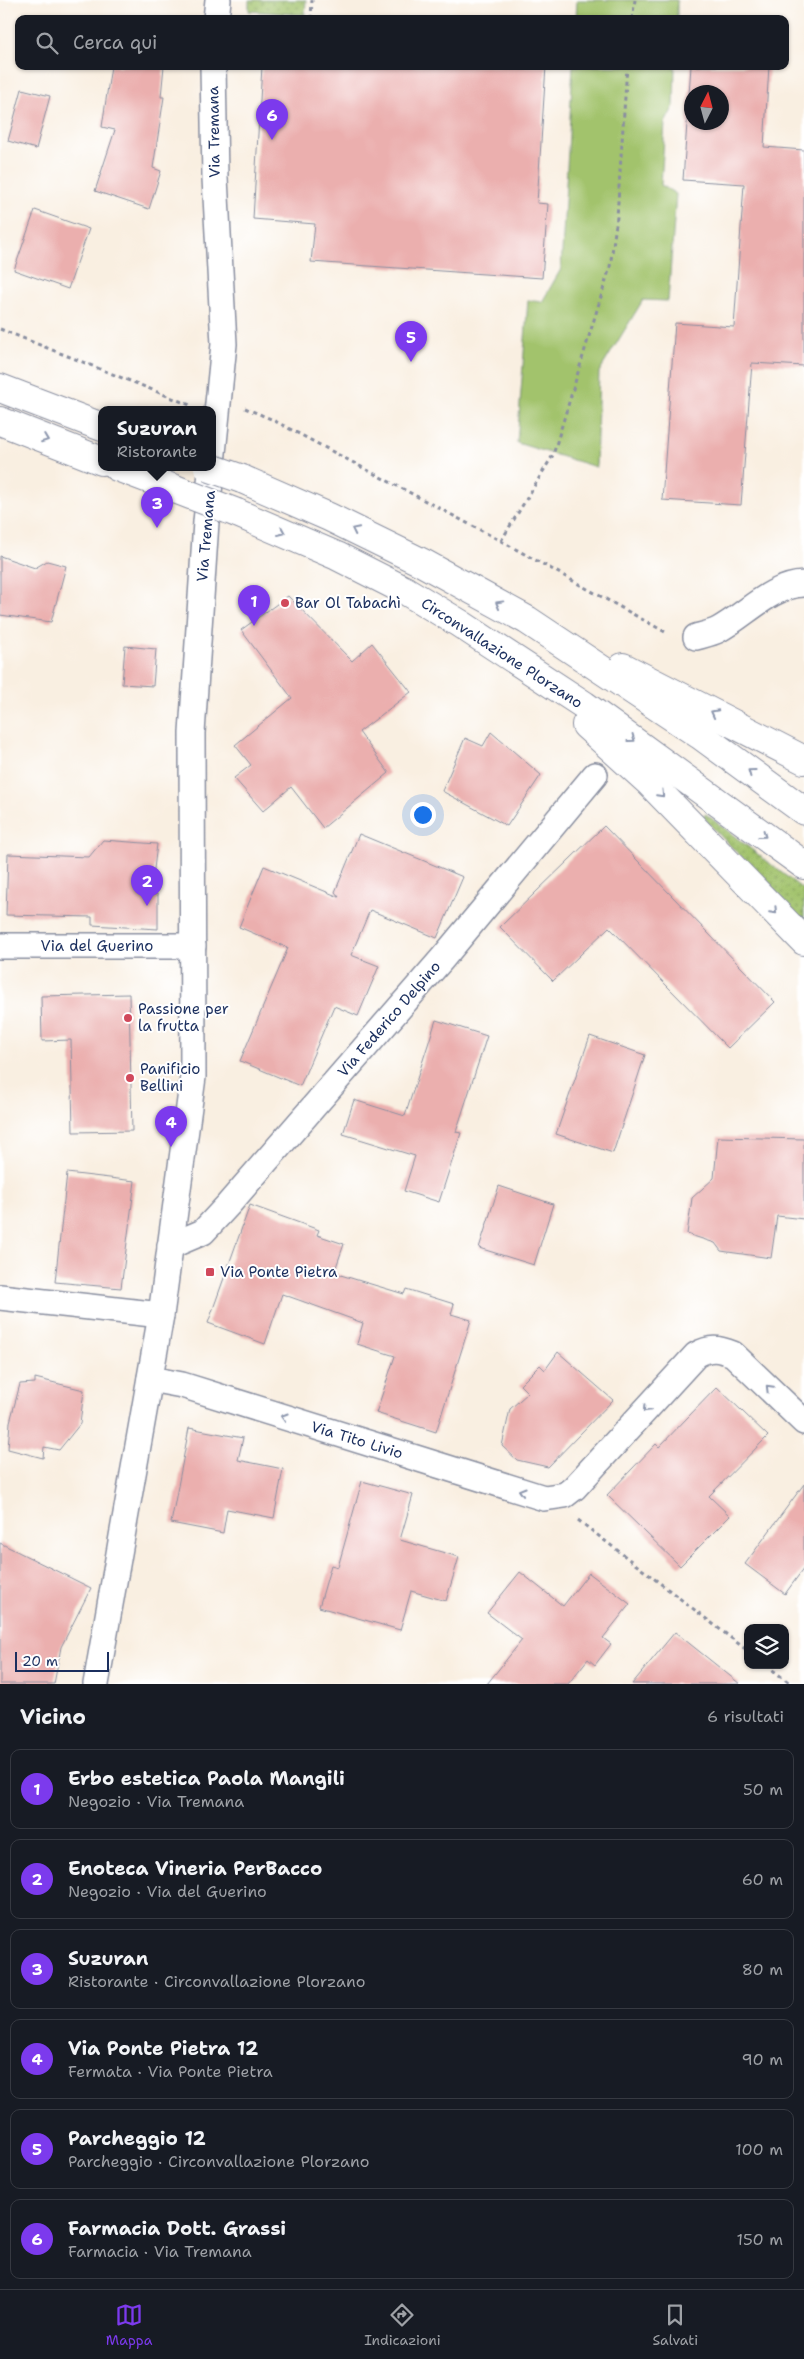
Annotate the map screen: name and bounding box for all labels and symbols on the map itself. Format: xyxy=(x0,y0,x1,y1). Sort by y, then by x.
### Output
street label: Via Tremana xyxy=(203,85,225,178)
north arrow xyxy=(684,85,729,130)
pin: 6 xyxy=(256,99,288,140)
pin: 5 xyxy=(395,321,427,362)
one-way arrow xyxy=(41,433,49,443)
pin: 3 xyxy=(141,487,173,528)
street label: Via Tremana xyxy=(192,489,220,583)
one-way arrow xyxy=(351,525,360,536)
one-way arrow xyxy=(277,526,286,537)
pin: 1 xyxy=(238,585,270,626)
place label: Bar Ol Tabachì xyxy=(295,593,401,613)
street label: Circonvallazione Plorzano xyxy=(417,593,587,713)
marker: Bar Ol Tabachì xyxy=(279,597,291,609)
one-way arrow xyxy=(495,601,504,611)
one-way arrow xyxy=(710,709,719,719)
one-way arrow xyxy=(626,734,635,742)
one-way arrow xyxy=(747,769,757,778)
one-way arrow xyxy=(655,788,664,797)
your location xyxy=(410,802,436,828)
one-way arrow xyxy=(757,829,767,838)
pin: 2 xyxy=(131,865,163,906)
one-way arrow xyxy=(769,905,778,914)
street label: Via del Guerino xyxy=(41,936,153,956)
street label: Via Federico Delpino xyxy=(333,957,445,1081)
place label: Passione per la frutta xyxy=(138,999,229,1036)
marker: Passione per la frutta xyxy=(122,1012,134,1024)
place label: Panificio Bellini xyxy=(140,1059,200,1096)
marker: Panificio Bellini xyxy=(124,1072,136,1084)
pin: 4 xyxy=(155,1106,187,1147)
place label: Via Ponte Pietra xyxy=(220,1262,338,1282)
marker: Via Ponte Pietra xyxy=(204,1266,216,1278)
one-way arrow xyxy=(766,1385,775,1394)
one-way arrow xyxy=(643,1403,652,1412)
one-way arrow xyxy=(280,1413,288,1423)
street label: Via Tito Livio xyxy=(309,1417,405,1463)
one-way arrow xyxy=(519,1487,527,1497)
scale bar xyxy=(15,1649,109,1672)

